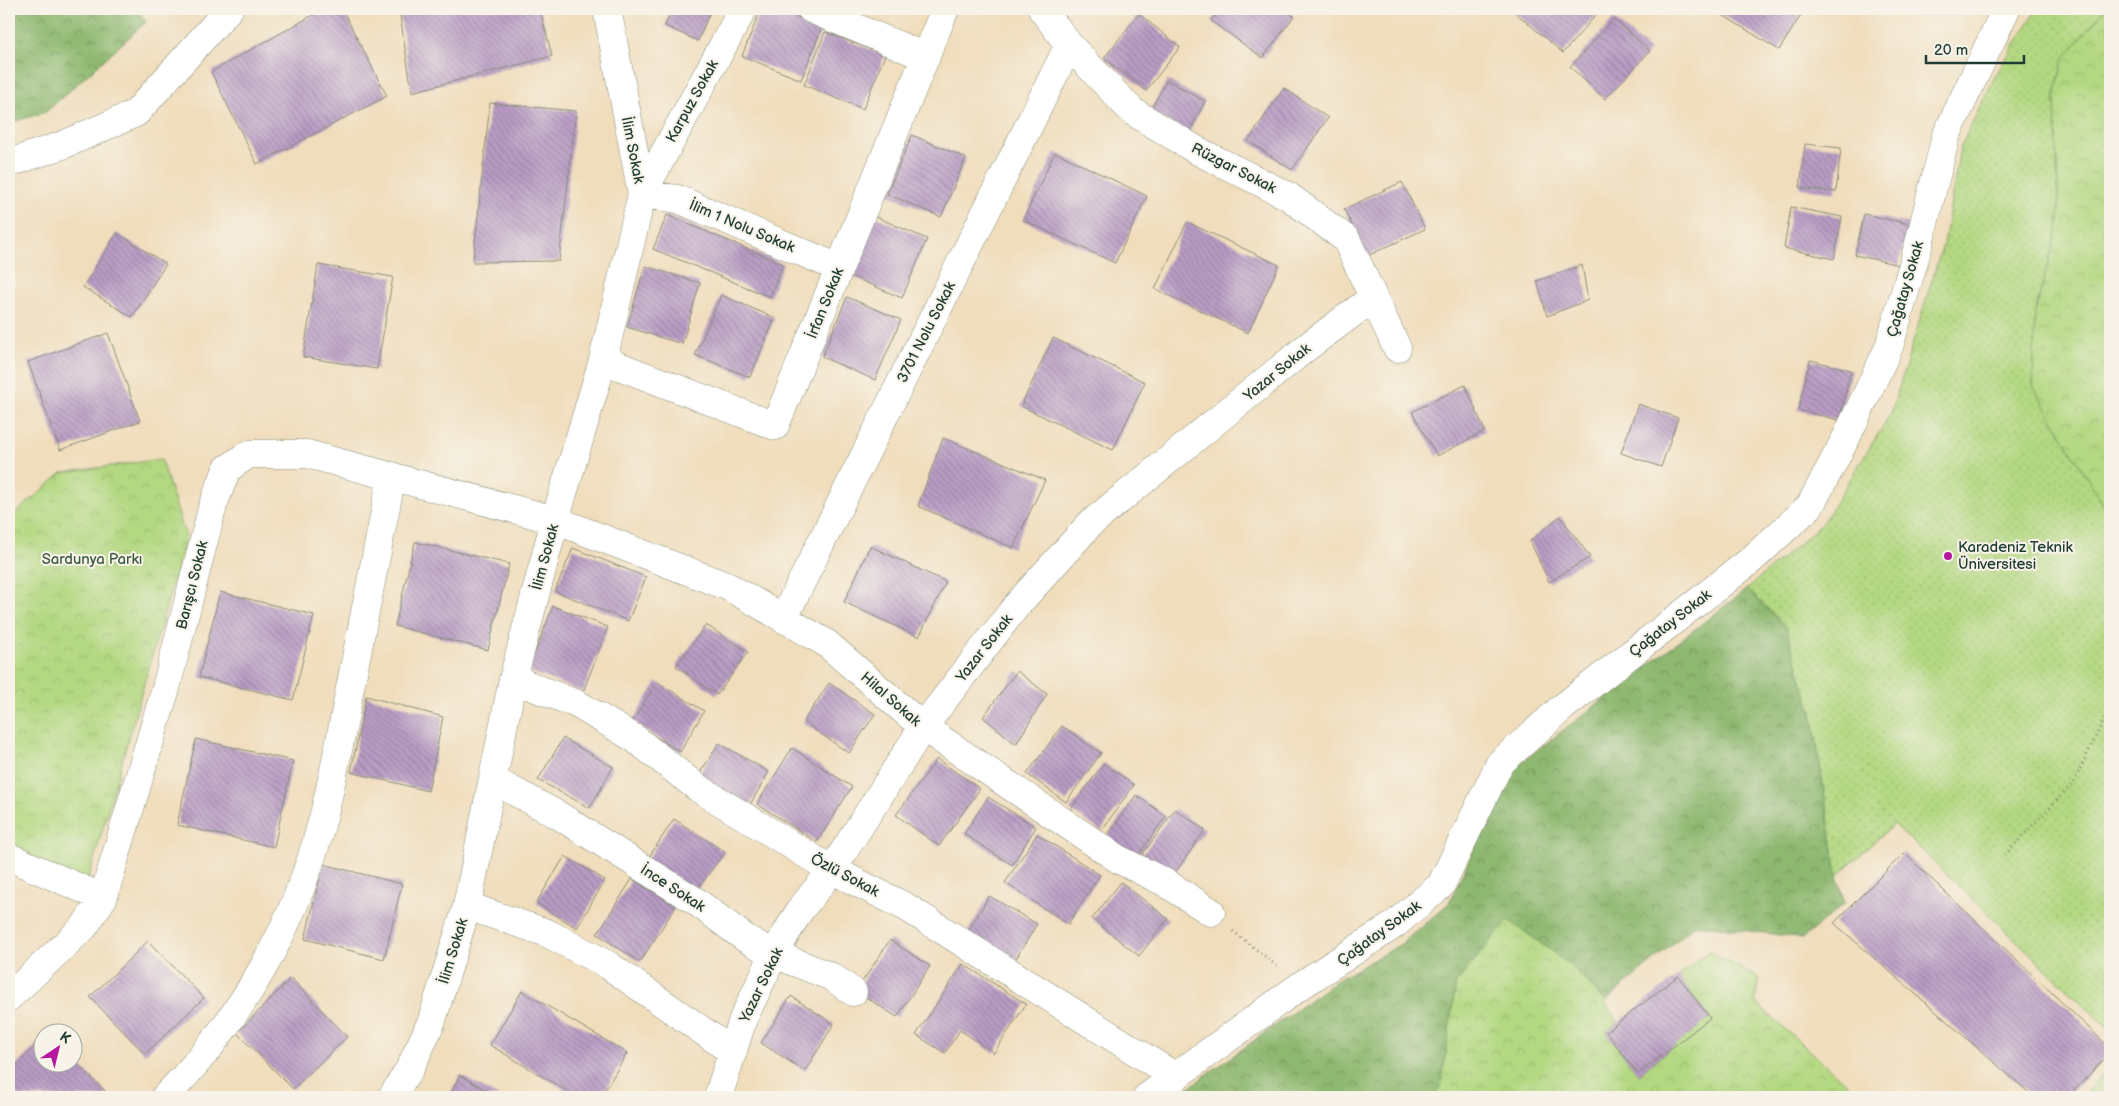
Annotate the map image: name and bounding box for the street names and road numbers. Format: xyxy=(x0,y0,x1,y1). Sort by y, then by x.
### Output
street label: Karpuz Sokak xyxy=(662,56,723,146)
street label: İlim Sokak xyxy=(617,115,648,186)
street label: Rüzgar Sokak xyxy=(1188,139,1280,198)
street label: İlim 1 Nolu Sokak xyxy=(686,196,798,258)
street label: Çağatay Sokak xyxy=(1883,238,1928,339)
street label: İrfan Sokak xyxy=(803,264,849,342)
street label: 3701 Nolu Sokak xyxy=(893,278,960,386)
street label: Yazar Sokak xyxy=(1239,339,1315,406)
street label: İlim Sokak xyxy=(528,521,564,592)
street label: Barışcı Sokak xyxy=(172,538,213,632)
street label: Çağatay Sokak xyxy=(1625,585,1716,661)
street label: Yazar Sokak xyxy=(951,610,1017,687)
street label: Hilal Sokak xyxy=(857,668,925,731)
street label: Özlü Sokak xyxy=(807,849,883,902)
street label: İnce Sokak xyxy=(637,860,709,917)
street label: Çağatay Sokak xyxy=(1334,896,1425,970)
street label: İlim Sokak xyxy=(434,915,473,986)
street label: Yazar Sokak xyxy=(735,944,788,1027)

